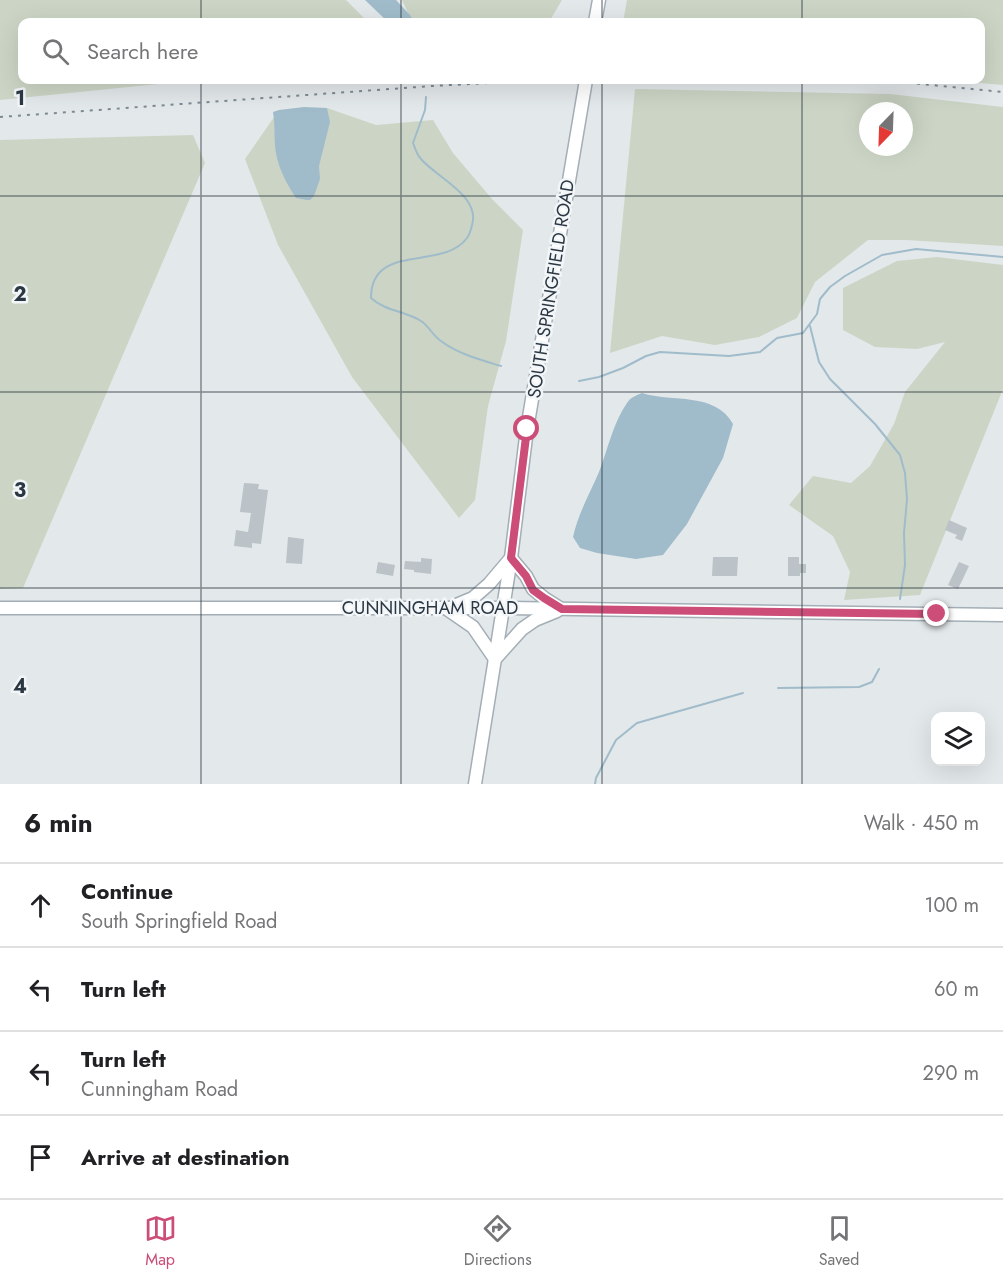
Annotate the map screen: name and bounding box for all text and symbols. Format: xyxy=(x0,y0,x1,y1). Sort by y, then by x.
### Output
search box xyxy=(18,18,985,84)
icon: search xyxy=(39,35,72,68)
text: Search here xyxy=(87,35,198,67)
text: 1 xyxy=(15,84,25,113)
north arrow xyxy=(859,102,913,156)
street label: SOUTH SPRINGFIELD ROAD xyxy=(521,178,581,400)
text: 2 xyxy=(13,280,27,309)
route start xyxy=(513,415,539,441)
text: 3 xyxy=(14,476,26,505)
street label: CUNNINGHAM ROAD xyxy=(342,595,518,621)
route end xyxy=(923,600,949,626)
text: 4 xyxy=(13,672,27,701)
map controls xyxy=(931,712,985,766)
button: layers xyxy=(931,712,985,766)
text: 6 min xyxy=(24,804,93,842)
text: Walk · 450 m xyxy=(864,809,979,838)
text: Continue xyxy=(81,875,173,907)
icon: ahead xyxy=(24,889,57,922)
text: 100 m xyxy=(924,891,979,920)
text: South Springfield Road xyxy=(81,907,277,936)
icon: left xyxy=(24,973,57,1006)
text: Turn left xyxy=(81,973,166,1005)
text: 60 m xyxy=(934,975,979,1004)
text: Turn left xyxy=(81,1043,166,1075)
icon: left xyxy=(24,1057,57,1090)
text: 290 m xyxy=(923,1059,979,1088)
text: Cunningham Road xyxy=(81,1075,238,1104)
icon: arrive xyxy=(24,1141,57,1174)
text: Arrive at destination xyxy=(81,1141,290,1173)
tab: Map xyxy=(144,1212,177,1271)
tab: Directions xyxy=(464,1212,532,1271)
tab: Saved xyxy=(819,1212,859,1271)

